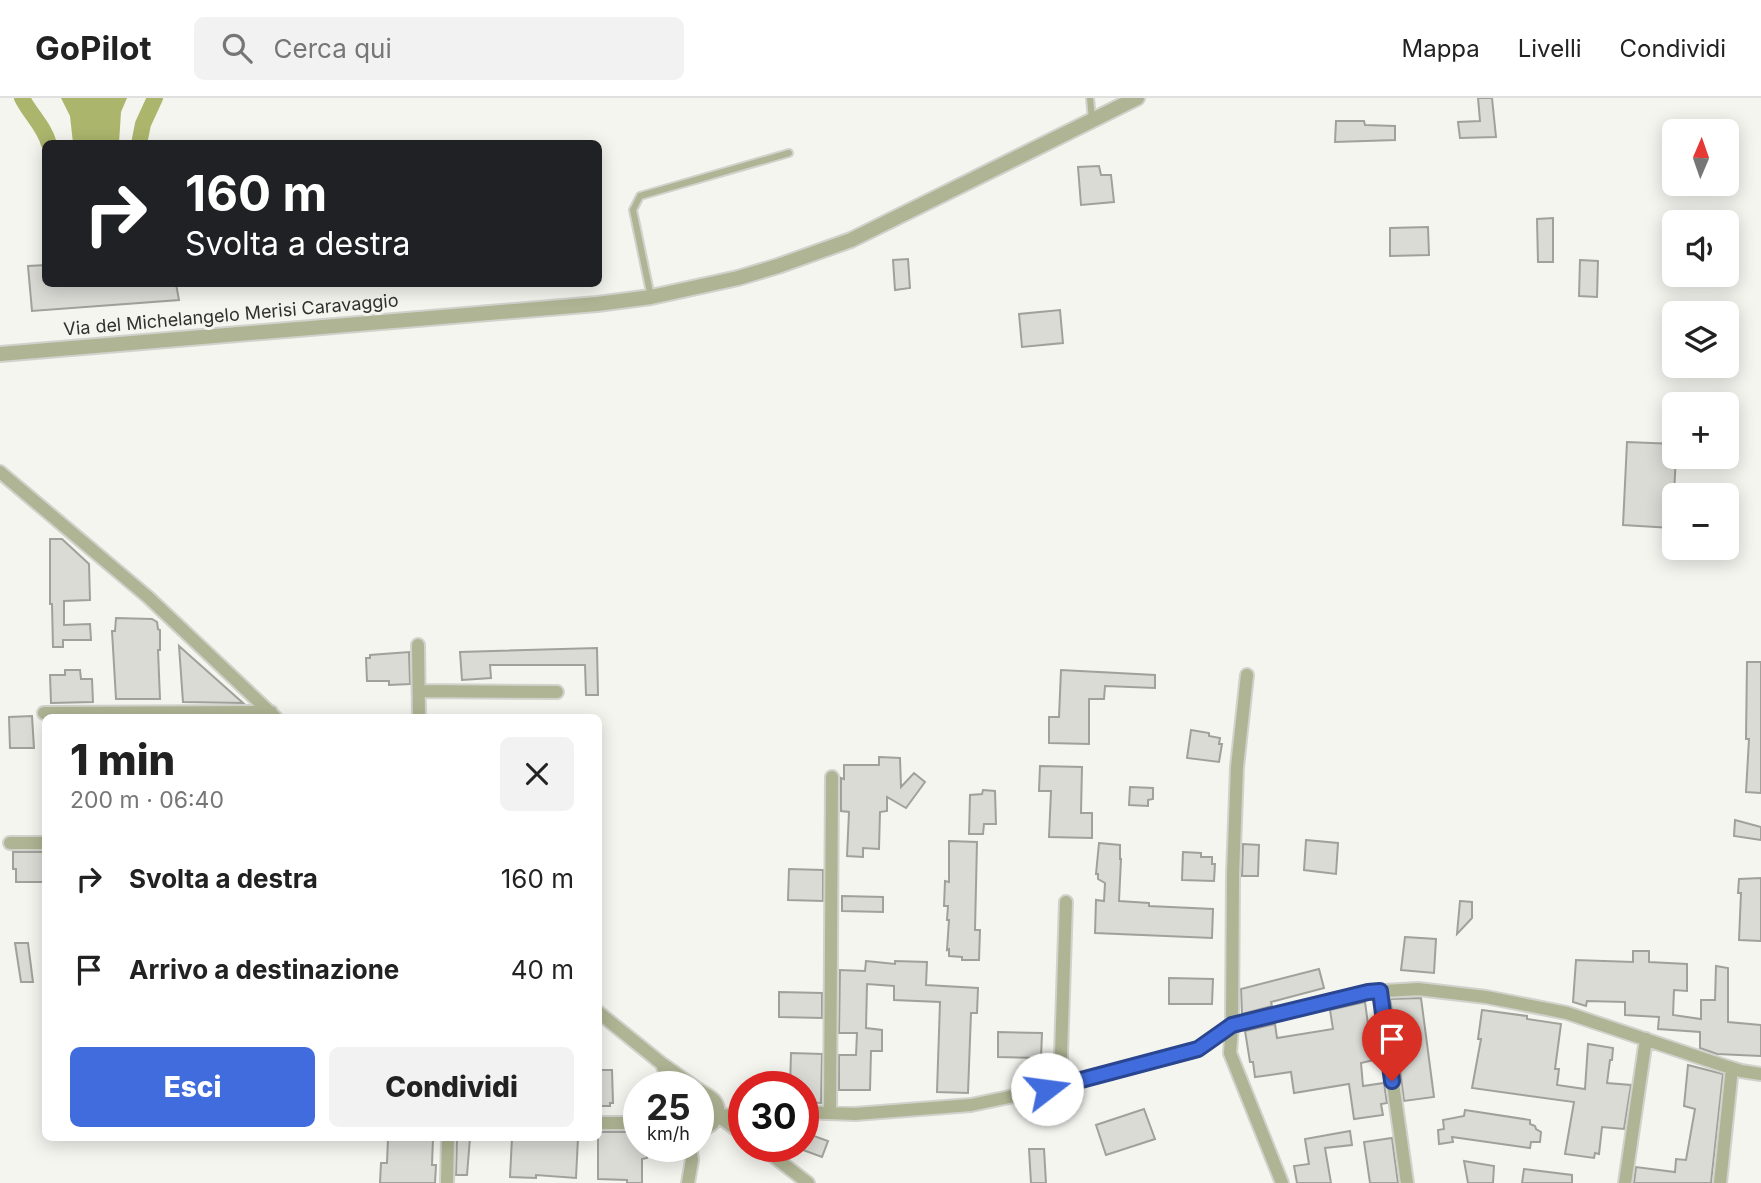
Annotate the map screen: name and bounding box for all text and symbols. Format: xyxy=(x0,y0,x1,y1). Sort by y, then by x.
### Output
search box xyxy=(194,17,684,80)
text: GoPilot xyxy=(35,28,152,68)
icon: search xyxy=(218,29,256,67)
text: Cerca qui xyxy=(274,33,392,64)
text: Mappa xyxy=(1401,34,1480,63)
text: Livelli xyxy=(1518,34,1582,63)
text: Condividi xyxy=(1620,34,1726,63)
north arrow xyxy=(1662,119,1740,196)
map controls xyxy=(1662,119,1739,560)
text: 160 m xyxy=(185,164,327,223)
icon: right xyxy=(70,168,161,259)
button: sound xyxy=(1662,210,1739,287)
text: Svolta a destra xyxy=(185,224,410,263)
street label: Via del Michelangelo Merisi Caravaggio xyxy=(63,289,399,340)
button: layers xyxy=(1662,301,1739,378)
button: + xyxy=(1662,392,1739,469)
button: − xyxy=(1662,483,1739,560)
text: 1 min xyxy=(70,734,175,785)
button: close xyxy=(500,737,574,811)
text: 200 m · 06:40 xyxy=(70,786,224,814)
icon: right xyxy=(70,860,108,898)
text: Svolta a destra xyxy=(129,863,318,894)
text: 160 m xyxy=(501,863,574,894)
icon: arrive xyxy=(70,951,108,989)
text: Arrivo a destinazione xyxy=(129,954,399,985)
text: 40 m xyxy=(511,954,574,985)
pin xyxy=(1362,1009,1422,1081)
icon: arrive xyxy=(1373,1020,1411,1058)
button: Esci xyxy=(70,1047,315,1127)
button: Condividi xyxy=(329,1047,574,1127)
position arrow xyxy=(1010,1052,1084,1126)
speed limit sign: 30 xyxy=(728,1071,819,1162)
text: 25 xyxy=(646,1086,691,1128)
text: km/h xyxy=(647,1123,690,1144)

